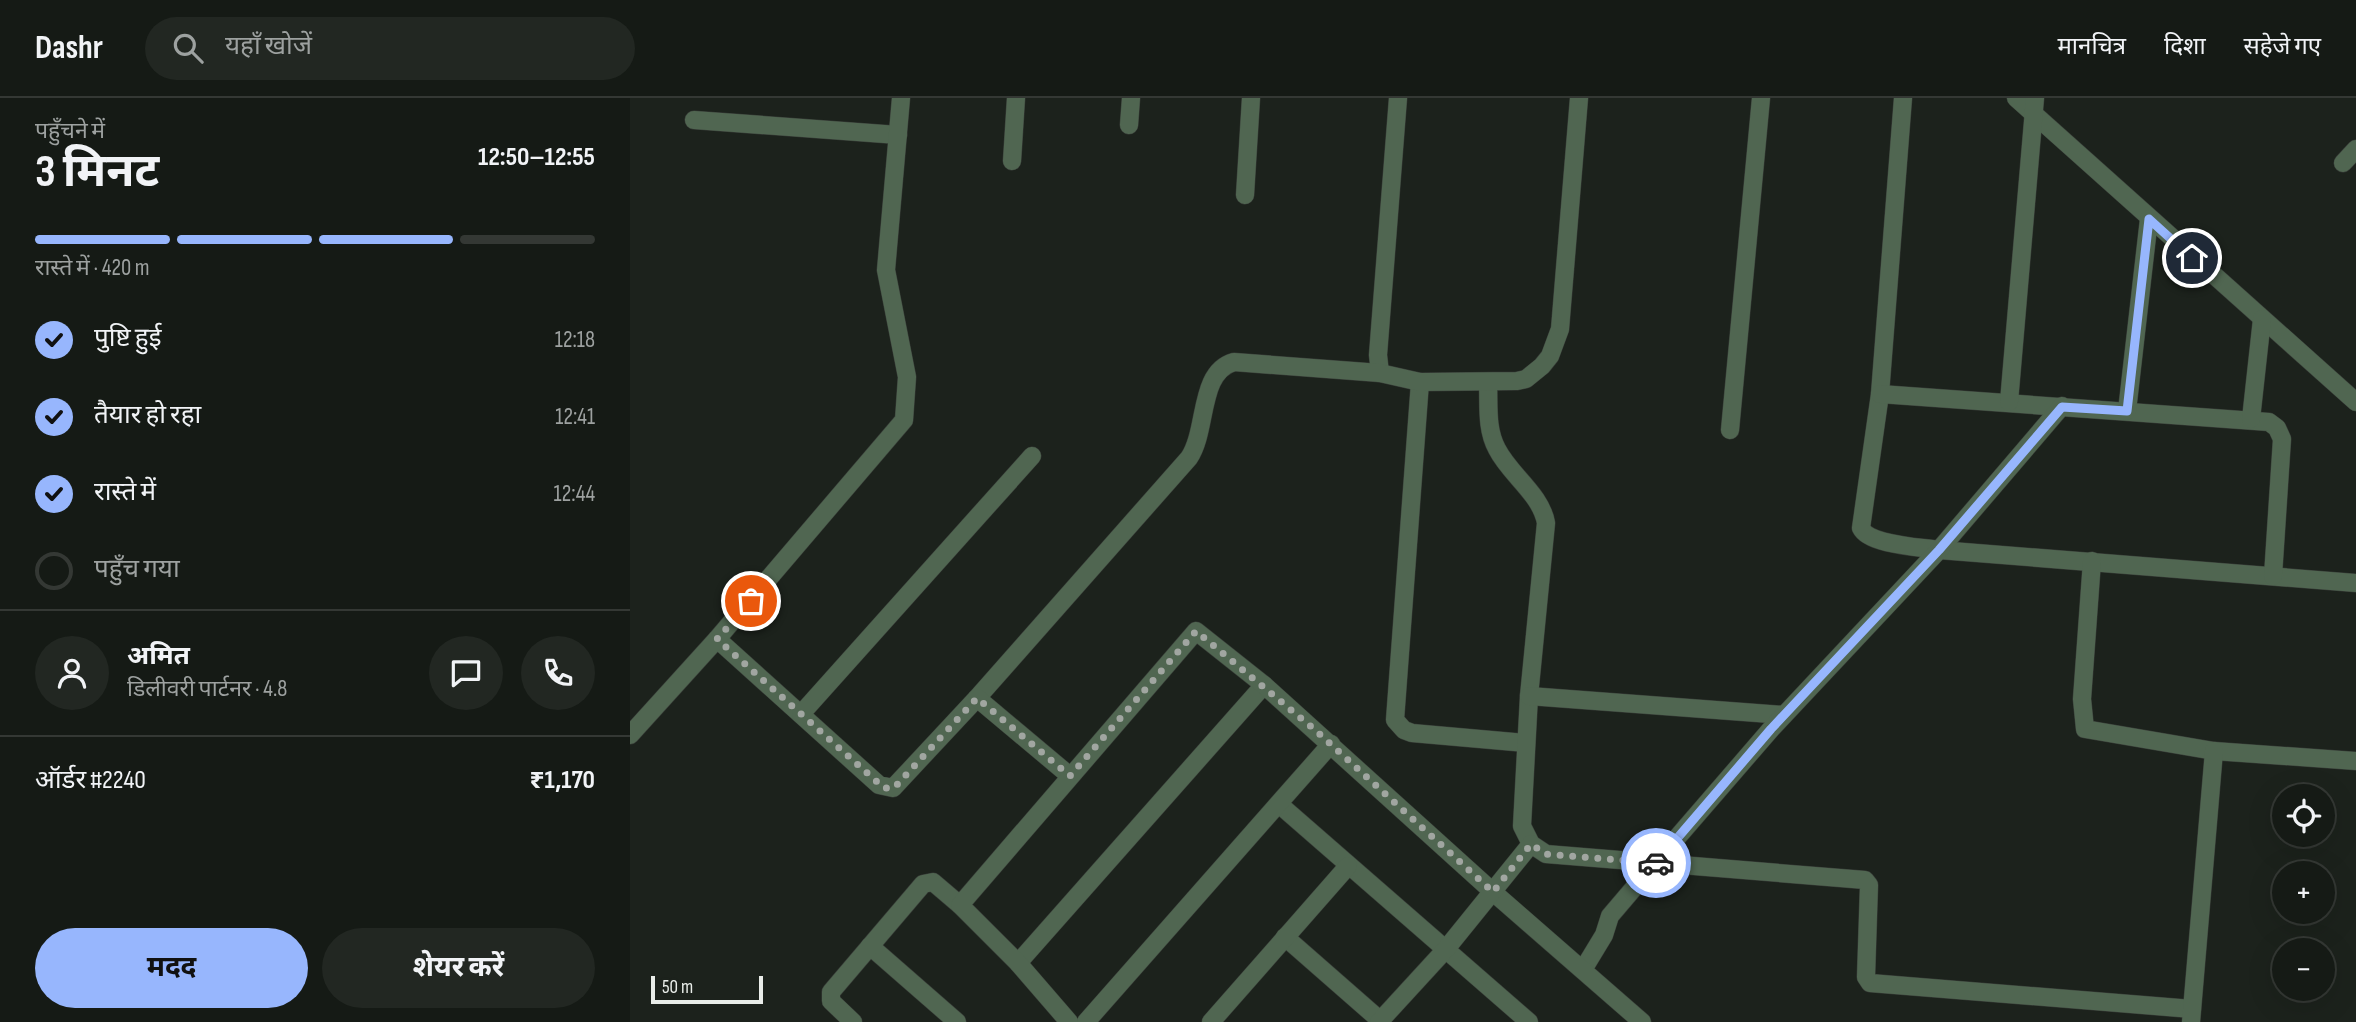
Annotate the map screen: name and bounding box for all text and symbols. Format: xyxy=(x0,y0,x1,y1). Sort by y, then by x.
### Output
search box xyxy=(145,17,635,80)
text: Dashr xyxy=(35,28,103,68)
icon: search xyxy=(169,29,207,67)
text: यहाँ खोजें xyxy=(225,31,312,62)
text: मानचित्र xyxy=(2058,32,2126,61)
text: दिशा xyxy=(2164,32,2206,61)
text: सहेजे गए xyxy=(2244,32,2321,61)
text: पहुँचने में xyxy=(35,117,105,145)
text: 12:50–12:55 xyxy=(478,142,595,173)
text: 3 मिनट xyxy=(35,145,159,200)
pin xyxy=(2162,228,2222,288)
icon: home xyxy=(2173,239,2211,277)
text: रास्ते में · 420 m xyxy=(35,254,150,282)
icon: check xyxy=(35,321,73,359)
text: पुष्टि हुई xyxy=(94,323,161,354)
text: 12:18 xyxy=(555,326,595,354)
icon: check xyxy=(35,398,73,436)
text: तैयार हो रहा xyxy=(94,400,201,431)
text: 12:41 xyxy=(555,403,595,431)
icon: check xyxy=(35,475,73,513)
text: रास्ते में xyxy=(94,477,156,508)
text: 12:44 xyxy=(554,480,595,508)
text: पहुँच गया xyxy=(94,554,180,585)
pin xyxy=(721,571,781,631)
icon: bag xyxy=(732,582,770,620)
button: person xyxy=(35,636,109,710)
button: chat xyxy=(429,636,503,710)
button: phone xyxy=(521,636,595,710)
text: अमित xyxy=(127,641,190,672)
text: डिलीवरी पार्टनर · 4.8 xyxy=(127,675,287,703)
text: ऑर्डर #2240 xyxy=(35,765,146,796)
text: ₹1,170 xyxy=(530,765,595,796)
map controls xyxy=(2272,784,2335,1001)
button: locate xyxy=(2272,784,2335,847)
courier xyxy=(1621,828,1691,898)
icon: car xyxy=(1637,844,1675,882)
button: + xyxy=(2272,861,2335,924)
button: मदद xyxy=(35,928,308,1008)
button: शेयर करें xyxy=(322,928,595,1008)
button: − xyxy=(2272,938,2335,1001)
scale bar xyxy=(651,973,763,1005)
text: 50 m xyxy=(662,976,693,999)

